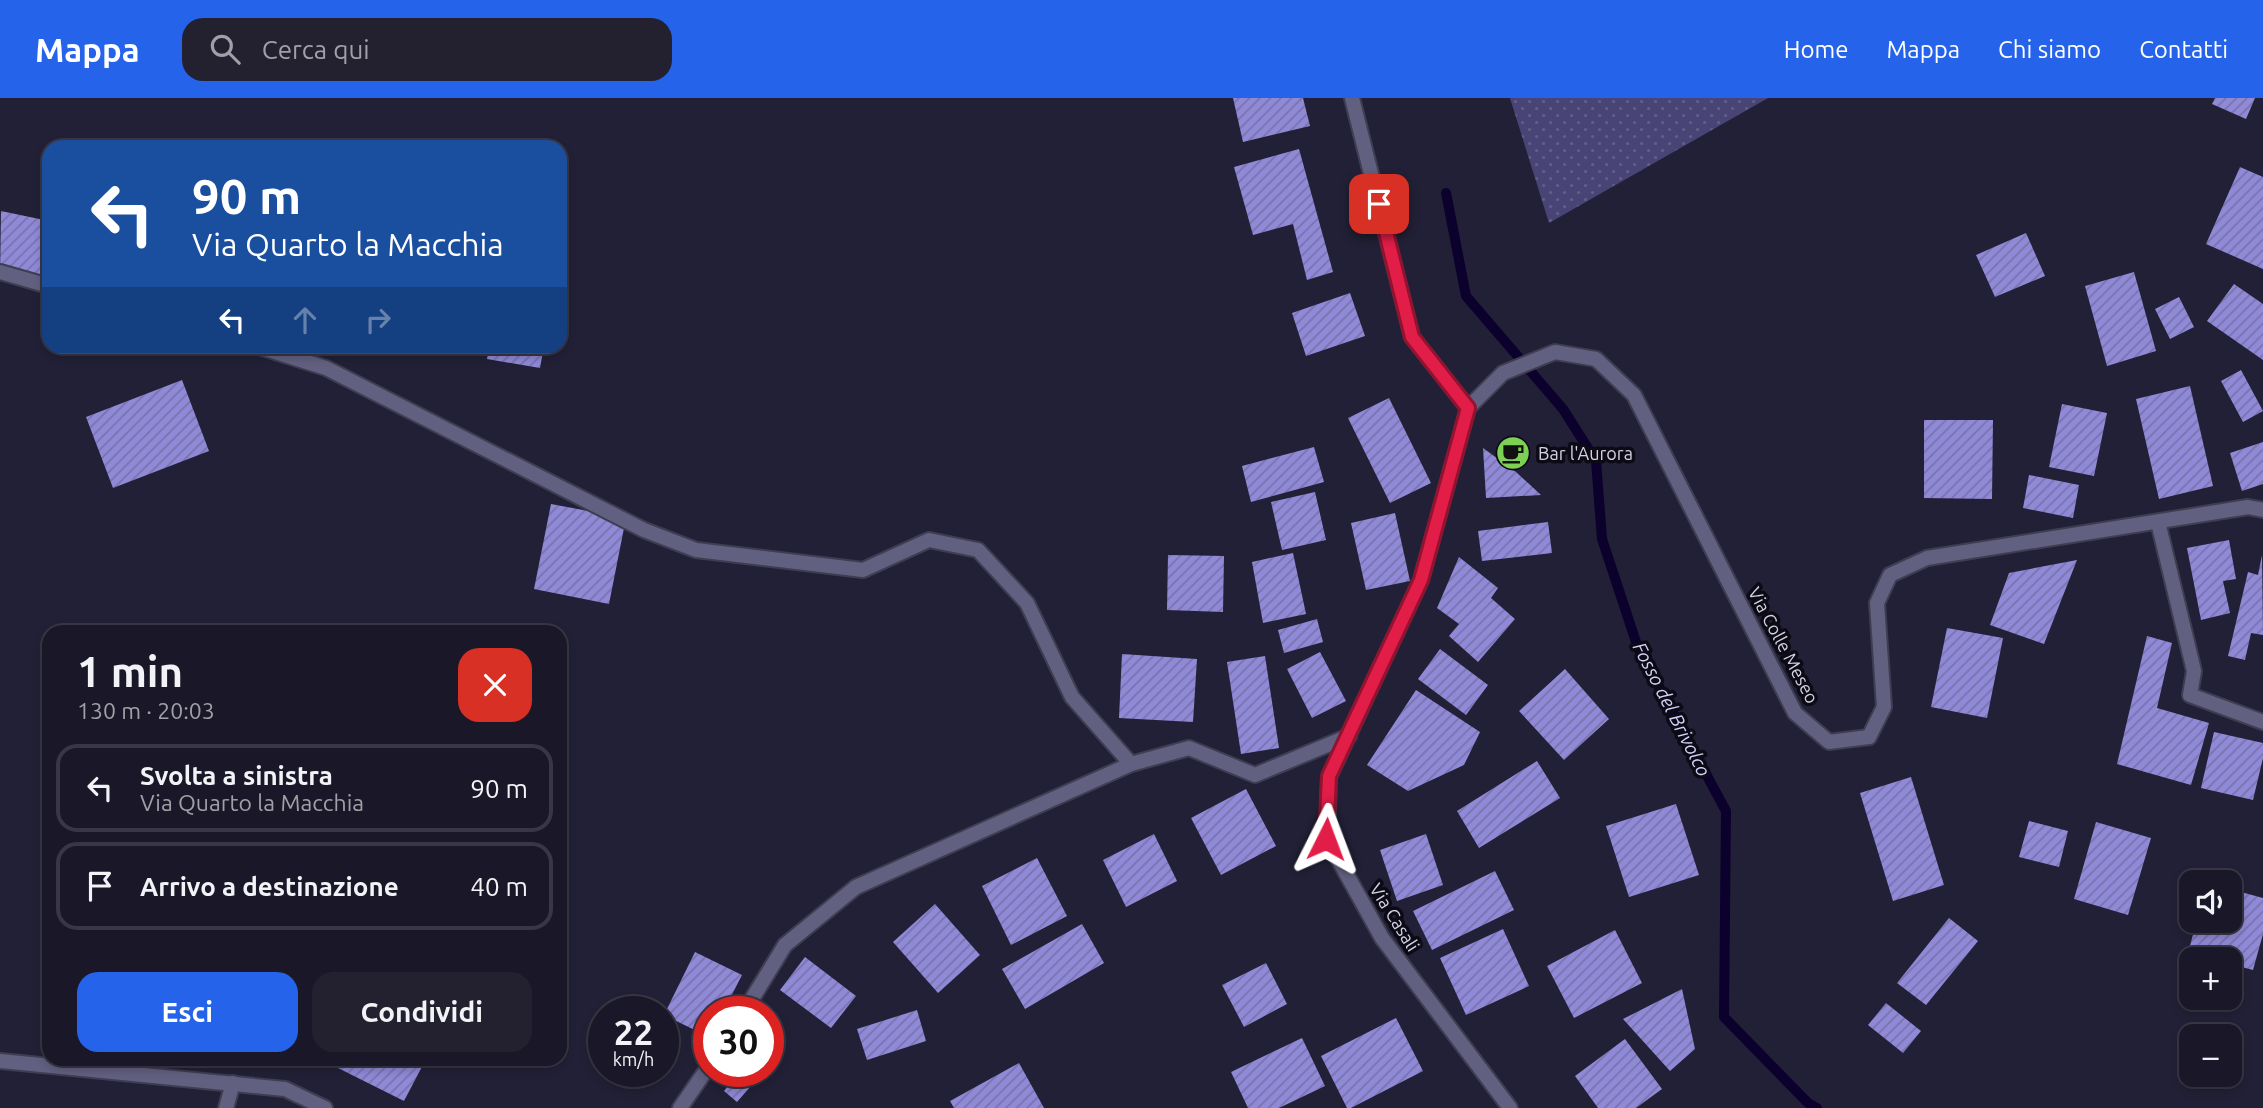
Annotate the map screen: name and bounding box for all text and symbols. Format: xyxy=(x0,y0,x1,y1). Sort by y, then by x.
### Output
search box xyxy=(182,18,672,81)
icon: search xyxy=(206,30,244,68)
text: Mappa xyxy=(35,31,140,68)
text: Cerca qui xyxy=(262,35,370,64)
text: Home xyxy=(1784,36,1848,63)
text: Mappa xyxy=(1886,36,1960,63)
text: Chi siamo xyxy=(1998,36,2101,63)
text: Contatti xyxy=(2139,36,2228,63)
icon: left xyxy=(77,168,168,259)
text: 90 m xyxy=(192,168,301,223)
pin xyxy=(1349,174,1409,234)
icon: arrive xyxy=(1360,185,1398,223)
text: Via Quarto la Macchia xyxy=(192,226,504,262)
icon: left xyxy=(213,301,251,339)
icon: ahead xyxy=(286,301,324,339)
icon: right xyxy=(359,301,397,339)
cafe icon: Bar l'Aurora xyxy=(1494,434,1532,472)
place label: Bar l'Aurora xyxy=(1538,443,1633,463)
street label: Via Colle Meseo xyxy=(1745,584,1823,706)
water label: Fosso del Brivolco xyxy=(1629,638,1715,780)
text: 1 min xyxy=(77,648,183,695)
button: close xyxy=(458,648,532,722)
text: 130 m · 20:03 xyxy=(77,698,215,723)
text: Svolta a sinistra xyxy=(140,761,333,790)
icon: left xyxy=(81,769,119,807)
text: 90 m xyxy=(470,774,528,803)
text: Via Quarto la Macchia xyxy=(140,790,364,815)
position arrow xyxy=(1289,802,1363,876)
icon: arrive xyxy=(81,867,119,905)
map controls xyxy=(2179,870,2242,1087)
button: sound xyxy=(2179,870,2242,933)
text: Arrivo a destinazione xyxy=(140,872,399,901)
text: 40 m xyxy=(470,872,528,901)
street label: Via Casali xyxy=(1366,879,1424,955)
button: + xyxy=(2179,947,2242,1010)
button: Esci xyxy=(77,972,298,1052)
button: Condividi xyxy=(312,972,532,1052)
speed limit sign: 30 xyxy=(693,996,784,1087)
text: 22 xyxy=(614,1012,653,1052)
button: − xyxy=(2179,1024,2242,1087)
text: km/h xyxy=(613,1049,654,1069)

